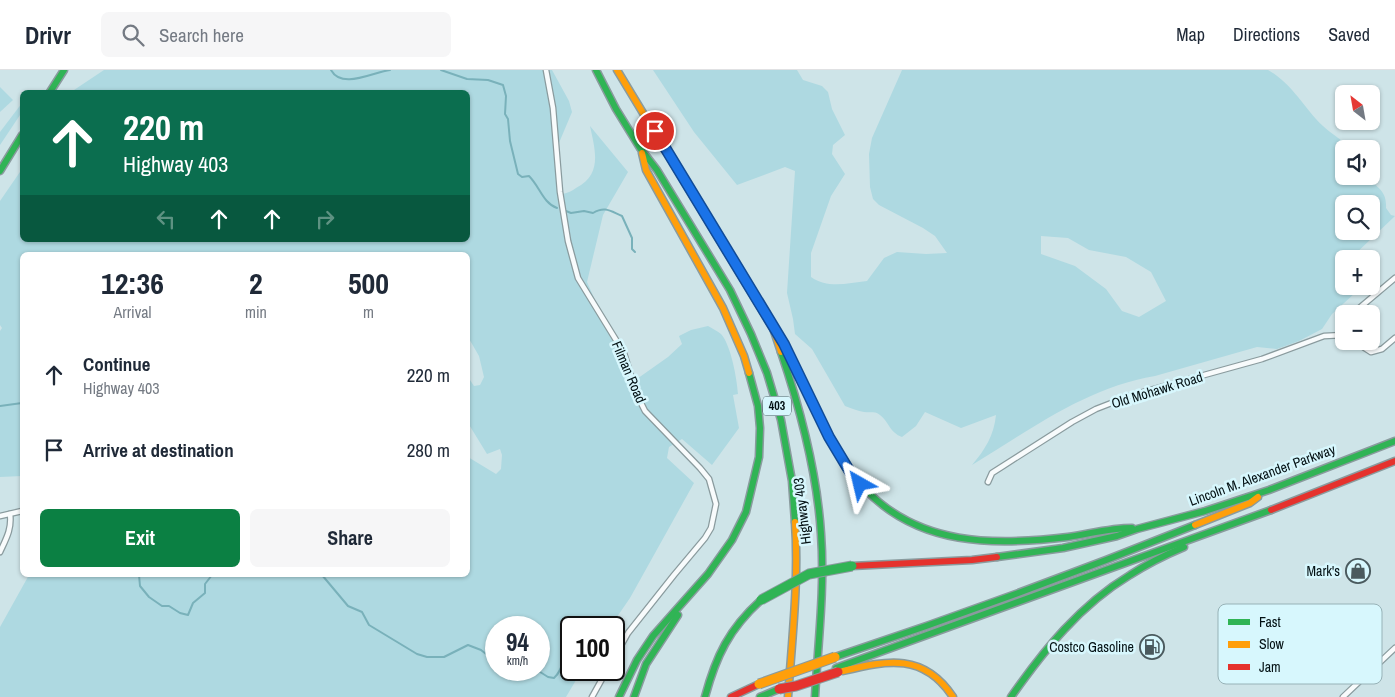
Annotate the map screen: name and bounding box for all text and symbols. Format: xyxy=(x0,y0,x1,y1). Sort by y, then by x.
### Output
search box xyxy=(101,12,451,57)
text: Drivr xyxy=(25,19,71,51)
icon: search xyxy=(119,21,147,49)
text: Search here xyxy=(159,22,244,48)
text: Map xyxy=(1176,22,1205,47)
text: Directions xyxy=(1233,22,1300,47)
text: Saved xyxy=(1328,22,1370,47)
north arrow xyxy=(1335,85,1380,130)
map controls xyxy=(1335,85,1380,350)
text: 220 m xyxy=(123,104,204,151)
icon: ahead xyxy=(40,110,105,175)
pin xyxy=(634,110,676,152)
icon: arrive xyxy=(641,117,669,145)
button: sound xyxy=(1335,140,1380,185)
text: Highway 403 xyxy=(123,149,228,179)
button: search xyxy=(1335,195,1380,240)
icon: left xyxy=(152,205,180,233)
icon: ahead xyxy=(205,205,233,233)
icon: ahead xyxy=(258,205,286,233)
icon: right xyxy=(311,205,339,233)
button: + xyxy=(1335,250,1380,295)
text: 12:36 xyxy=(101,263,164,303)
text: 2 xyxy=(249,263,263,303)
text: 500 xyxy=(348,263,389,303)
text: Arrival xyxy=(114,301,151,323)
text: min xyxy=(245,301,267,323)
text: m xyxy=(363,301,374,323)
button: − xyxy=(1335,305,1380,350)
street label: Filman Road xyxy=(608,338,650,406)
text: Continue xyxy=(83,351,151,377)
icon: ahead xyxy=(40,361,68,389)
text: 220 m xyxy=(407,362,450,388)
street label: Old Mohawk Road xyxy=(1109,368,1205,412)
text: Highway 403 xyxy=(83,377,160,399)
road number: 403 xyxy=(763,396,791,416)
icon: arrive xyxy=(40,436,68,464)
text: Arrive at destination xyxy=(83,437,234,463)
text: 280 m xyxy=(407,437,450,463)
street label: Lincoln M. Alexander Parkway xyxy=(1186,440,1338,510)
position arrow xyxy=(833,457,885,509)
street label: Highway 403 xyxy=(789,477,815,545)
button: Exit xyxy=(40,509,240,567)
button: Share xyxy=(250,509,450,567)
shop icon: Mark's xyxy=(1345,558,1371,584)
place label: Mark's xyxy=(1307,562,1340,580)
legend xyxy=(1218,604,1382,684)
text: Fast xyxy=(1259,613,1281,631)
speed limit sign: 100 xyxy=(560,616,625,681)
text: 94 xyxy=(506,625,529,659)
fuel station icon: Costco Gasoline xyxy=(1139,634,1165,660)
text: Slow xyxy=(1259,635,1285,653)
place label: Costco Gasoline xyxy=(1049,638,1134,656)
text: km/h xyxy=(507,653,528,669)
text: Jam xyxy=(1259,658,1281,676)

